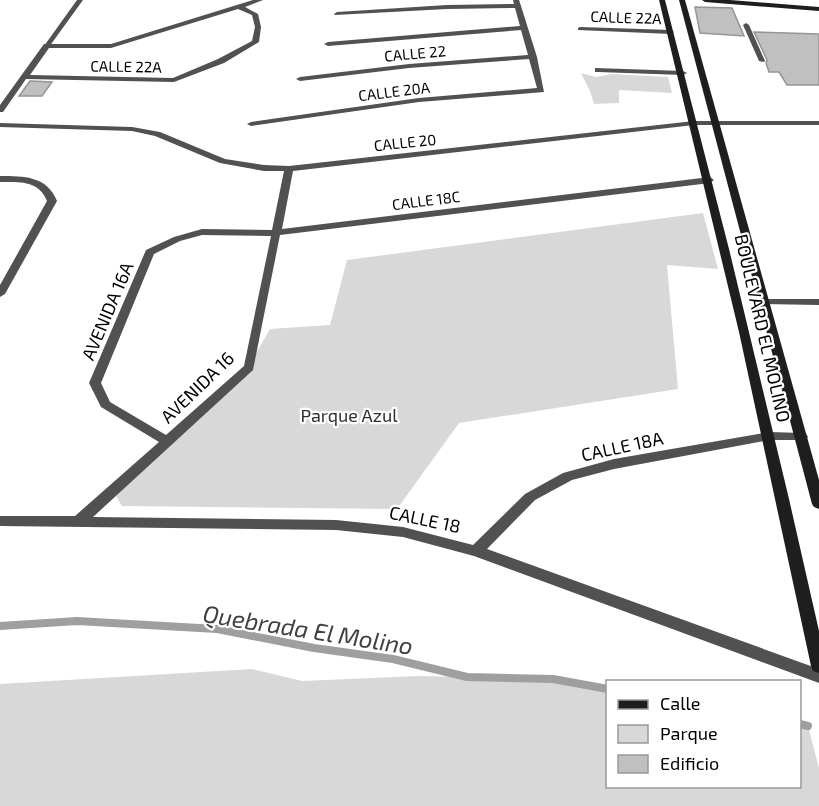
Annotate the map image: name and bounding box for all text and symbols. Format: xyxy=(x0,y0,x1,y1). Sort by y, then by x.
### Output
street label: CALLE 22A xyxy=(590,7,663,27)
street label: CALLE 22 xyxy=(383,41,447,65)
street label: CALLE 22A xyxy=(90,56,162,76)
street label: CALLE 20A xyxy=(357,78,431,104)
street label: CALLE 20 xyxy=(373,130,437,154)
street label: CALLE 18C xyxy=(391,187,462,213)
street label: BOULEVARD EL MOLINO xyxy=(731,232,795,424)
street label: AVENIDA 16A xyxy=(76,258,138,363)
street label: AVENIDA 16 xyxy=(156,347,238,427)
park label: Parque Azul xyxy=(300,404,398,426)
street label: CALLE 18A xyxy=(579,426,666,465)
street label: CALLE 18 xyxy=(387,501,463,537)
water label: Quebrada El Molino xyxy=(201,598,415,660)
legend xyxy=(606,680,801,788)
text: Calle xyxy=(660,692,701,714)
text: Parque xyxy=(660,722,718,744)
text: Edificio xyxy=(660,752,719,774)

